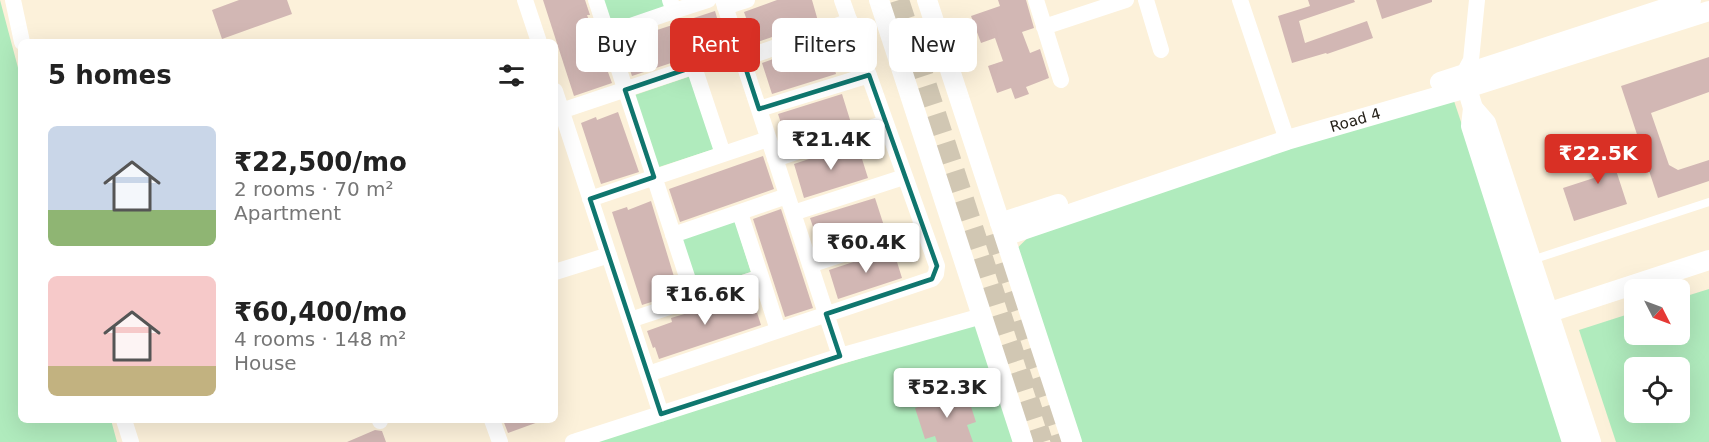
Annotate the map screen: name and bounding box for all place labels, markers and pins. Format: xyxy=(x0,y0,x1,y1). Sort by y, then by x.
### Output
pin: ₹21.4K xyxy=(782,120,880,171)
pin: ₹22.5K xyxy=(1549,134,1647,185)
pin: ₹60.4K xyxy=(817,223,915,274)
pin: ₹16.6K xyxy=(656,275,754,326)
pin: ₹52.3K xyxy=(898,368,996,419)

